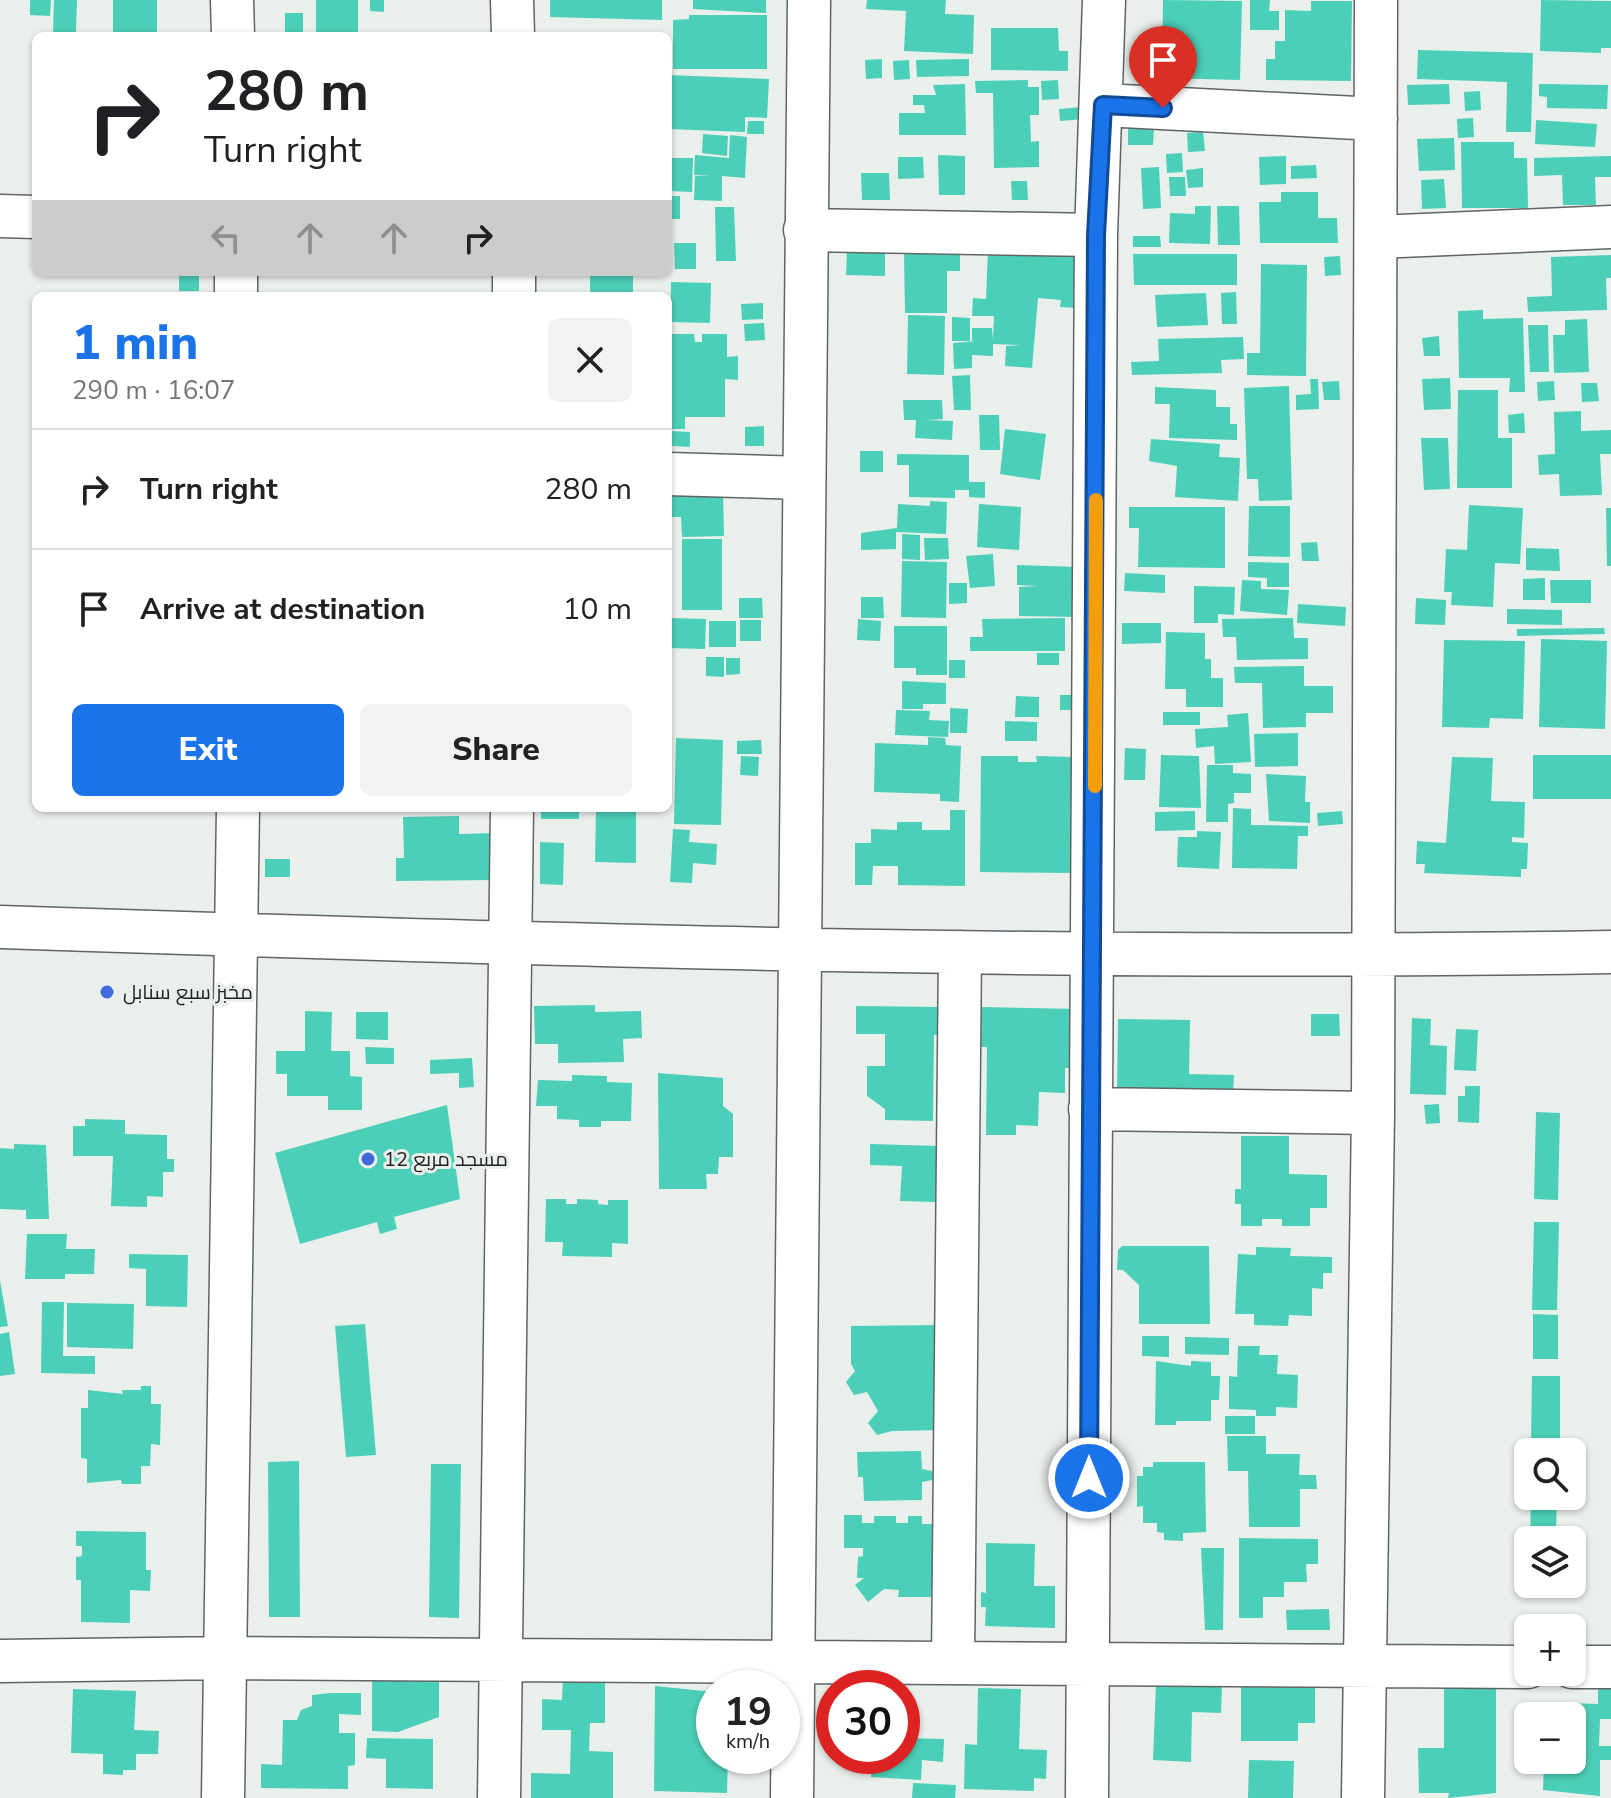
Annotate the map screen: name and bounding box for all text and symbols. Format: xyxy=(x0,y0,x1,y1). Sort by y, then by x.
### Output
pin xyxy=(1129,26,1197,108)
icon: arrive xyxy=(1141,38,1185,82)
text: 280 m xyxy=(204,53,369,130)
icon: right xyxy=(72,64,176,168)
text: Turn right xyxy=(204,126,361,175)
icon: left xyxy=(204,216,248,260)
icon: ahead xyxy=(288,216,332,260)
icon: ahead xyxy=(372,216,416,260)
icon: right xyxy=(456,216,500,260)
text: 1 min xyxy=(72,310,198,376)
button: close xyxy=(548,318,632,402)
text: 290 m · 16:07 xyxy=(72,373,235,408)
icon: right xyxy=(72,467,116,511)
text: Turn right xyxy=(140,469,278,510)
text: 280 m xyxy=(545,469,632,510)
icon: arrive xyxy=(72,587,116,631)
text: Arrive at destination xyxy=(140,589,425,630)
text: 10 m xyxy=(563,589,632,630)
button: Exit xyxy=(72,704,344,796)
button: Share xyxy=(360,704,632,796)
place label: مخبز سبع سنابل xyxy=(123,979,253,1006)
marker: مخبز سبع سنابل xyxy=(98,983,116,1001)
place label: مسجد مربع 12 xyxy=(384,1146,508,1173)
marker: مسجد مربع 12 xyxy=(359,1150,377,1168)
position arrow xyxy=(1047,1436,1131,1520)
map controls xyxy=(1514,1438,1586,1774)
button: search xyxy=(1514,1438,1586,1510)
button: layers xyxy=(1514,1526,1586,1598)
button: + xyxy=(1514,1614,1586,1686)
speed limit sign: 30 xyxy=(816,1670,920,1774)
text: 19 xyxy=(724,1685,772,1739)
button: − xyxy=(1514,1702,1586,1774)
text: km/h xyxy=(726,1728,770,1755)

